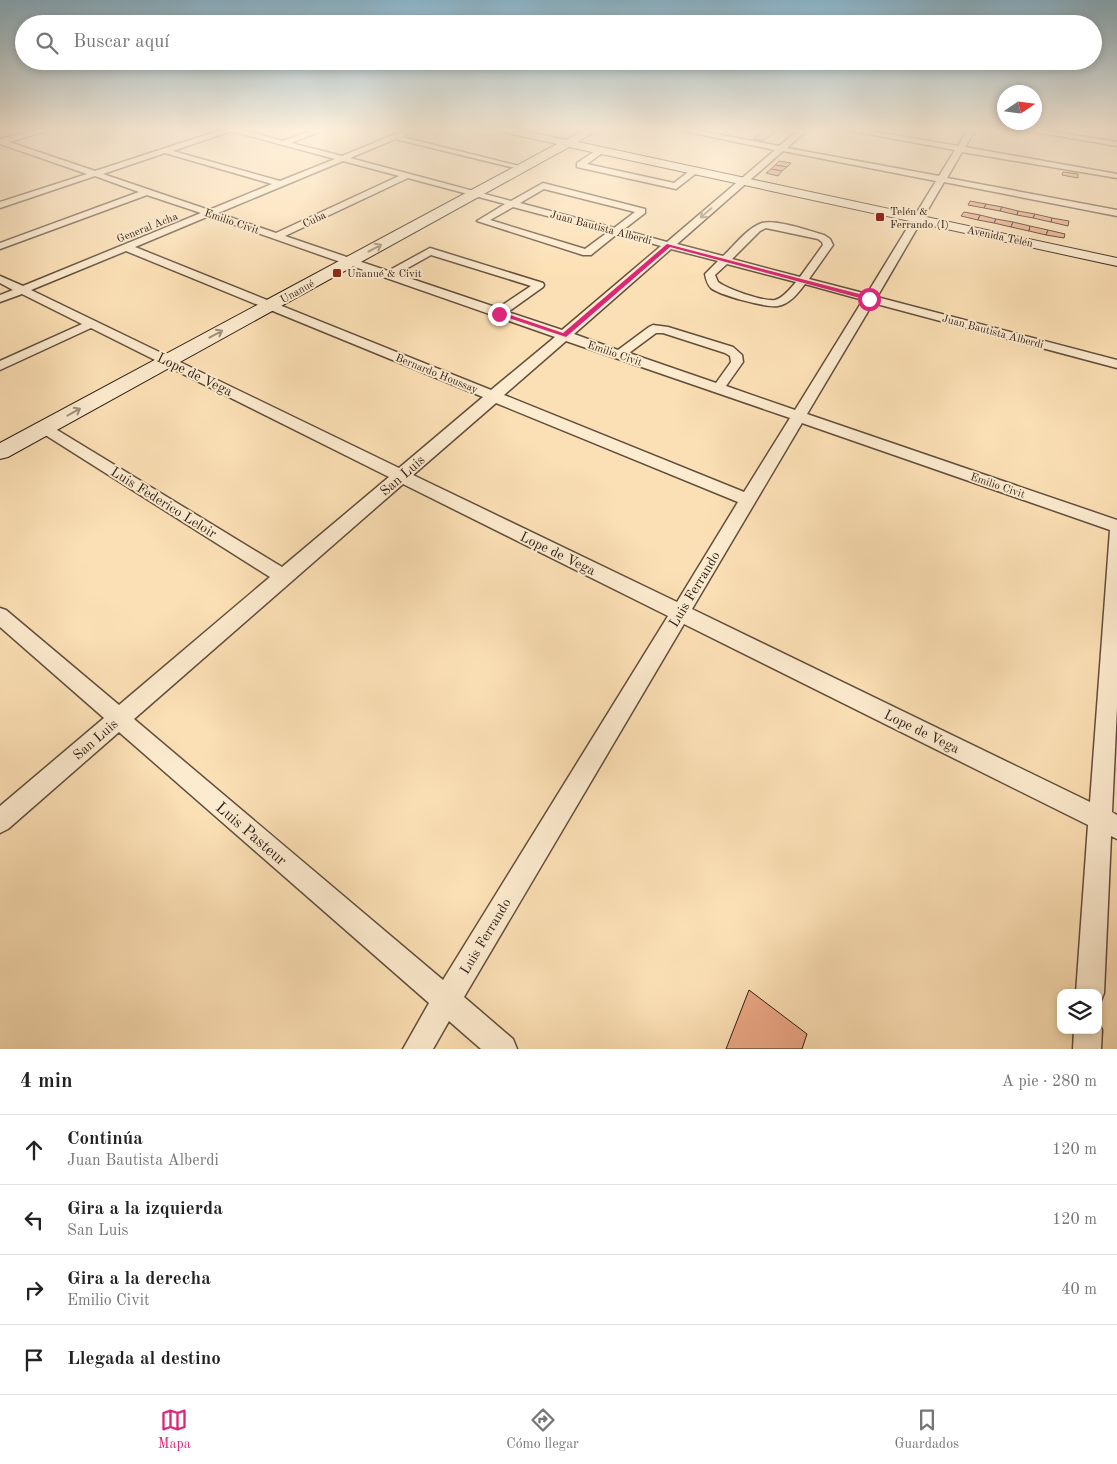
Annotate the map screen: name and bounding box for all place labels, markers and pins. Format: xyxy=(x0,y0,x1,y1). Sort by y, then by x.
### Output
place label: Telén & Ferrando (I) xyxy=(890,207,949,231)
marker: Telén & Ferrando (I) xyxy=(874,211,886,223)
marker: Unanué & Civit xyxy=(331,267,343,279)
place label: Unanué & Civit xyxy=(347,269,422,280)

